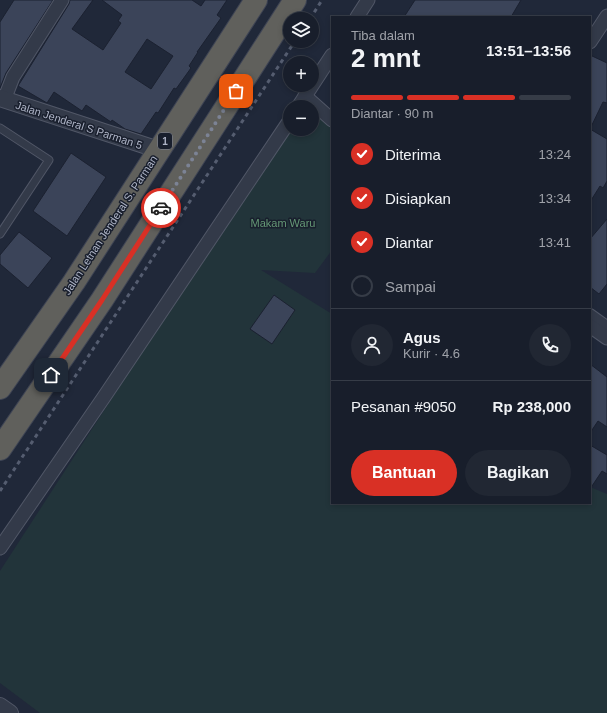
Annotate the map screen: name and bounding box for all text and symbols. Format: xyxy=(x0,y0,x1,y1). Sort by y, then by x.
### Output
map controls xyxy=(283,12,319,136)
button: layers xyxy=(283,12,319,48)
text: Tiba dalam xyxy=(351,28,415,43)
text: 13:51–13:56 xyxy=(486,42,571,59)
text: 2 mnt xyxy=(351,43,420,73)
button: + xyxy=(283,56,319,92)
pin xyxy=(219,74,253,108)
icon: bag xyxy=(225,80,247,102)
street label: Jalan Jenderal S Parman 5 xyxy=(14,99,144,151)
button: − xyxy=(283,100,319,136)
text: Diantar · 90 m xyxy=(351,106,433,121)
road number: 1 xyxy=(158,133,172,149)
icon: check xyxy=(351,143,373,165)
text: Diterima xyxy=(385,146,441,163)
text: 13:24 xyxy=(538,147,571,162)
street label: Jalan Letnan Jenderal S. Parman xyxy=(61,153,159,297)
icon: check xyxy=(351,187,373,209)
courier xyxy=(141,188,181,228)
text: Disiapkan xyxy=(385,190,451,207)
text: 13:34 xyxy=(538,191,571,206)
icon: car xyxy=(150,197,172,219)
park label: Makam Waru xyxy=(251,217,316,229)
icon: check xyxy=(351,231,373,253)
text: Diantar xyxy=(385,234,433,251)
text: 13:41 xyxy=(538,235,571,250)
text: Sampai xyxy=(385,278,436,295)
button: person xyxy=(351,324,393,366)
button: phone xyxy=(529,324,571,366)
text: Agus xyxy=(403,329,441,346)
text: Kurir · 4.6 xyxy=(403,346,460,361)
pin xyxy=(34,358,68,392)
icon: home xyxy=(40,364,62,386)
text: Pesanan #9050 xyxy=(351,398,456,415)
text: Rp 238,000 xyxy=(493,398,571,415)
button: Bantuan xyxy=(351,450,457,496)
button: Bagikan xyxy=(465,450,571,496)

